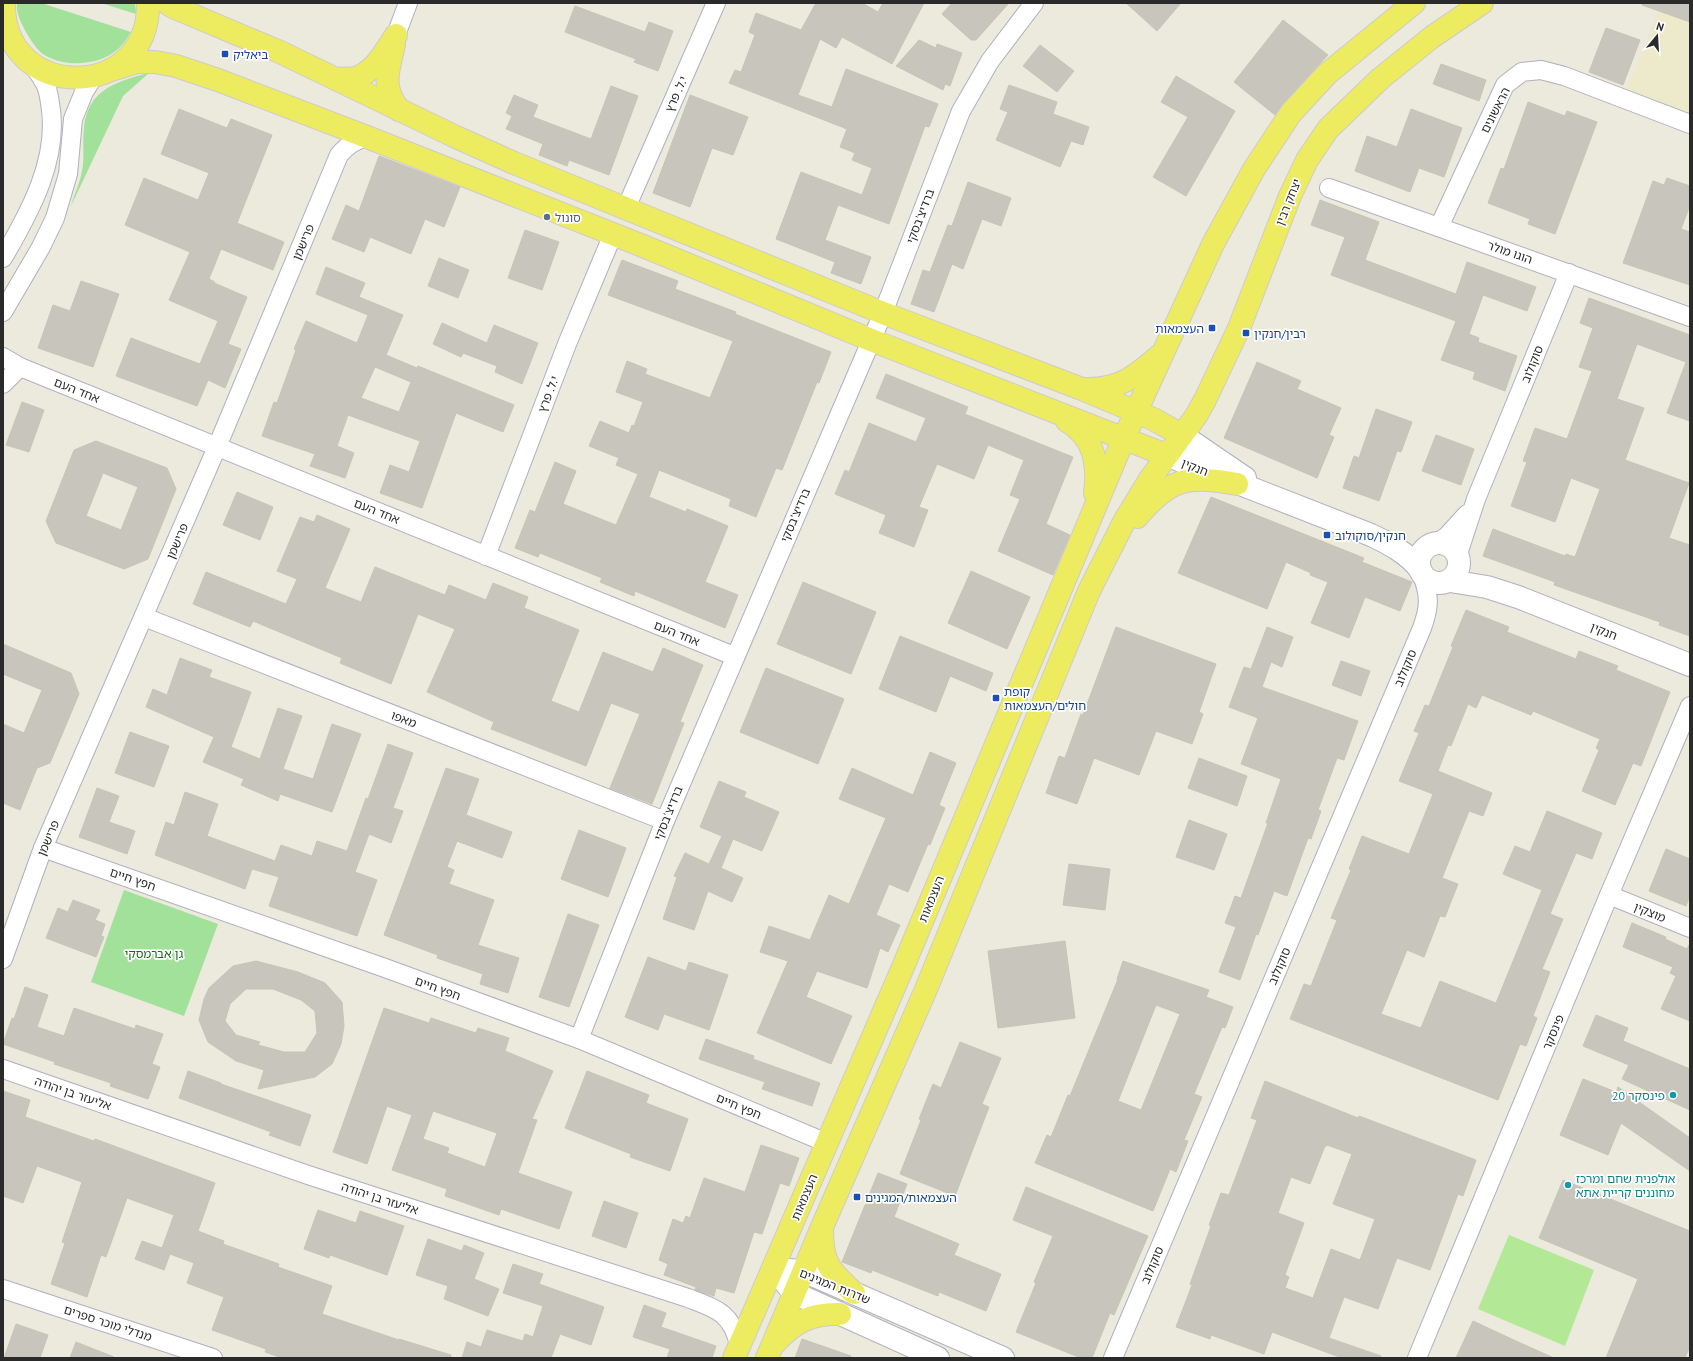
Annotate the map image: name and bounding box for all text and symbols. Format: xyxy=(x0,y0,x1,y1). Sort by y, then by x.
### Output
north arrow xyxy=(1637,16,1677,56)
text: N xyxy=(1654,19,1666,34)
place label: ביאליק xyxy=(233,47,268,62)
marker: ביאליק xyxy=(220,49,230,59)
street label: י.ל. פרץ xyxy=(661,74,691,114)
street label: הראשונים xyxy=(1477,85,1513,135)
street label: יצחק רבין xyxy=(1272,176,1304,228)
street label: ברדיצ'בסקי xyxy=(903,186,937,245)
place label: סונול xyxy=(555,210,581,225)
marker: סונול xyxy=(542,212,552,222)
street label: פרישמן xyxy=(289,222,317,262)
street label: הוגו מולר xyxy=(1486,237,1534,267)
place label: העצמאות xyxy=(1155,321,1204,336)
marker: העצמאות xyxy=(1207,323,1217,333)
place label: רבין/חנקין xyxy=(1254,326,1306,341)
marker: רבין/חנקין xyxy=(1241,328,1251,338)
street label: סוקולוב xyxy=(1518,343,1546,385)
street label: אחד העם xyxy=(52,374,102,406)
street label: י.ל. פרץ xyxy=(534,374,562,414)
street label: חנקין xyxy=(1179,455,1211,479)
street label: ברדיצ'בסקי xyxy=(777,486,813,544)
street label: אחד העם xyxy=(352,495,402,527)
street label: פרישמן xyxy=(163,521,191,561)
place label: חנקין/סוקולוב xyxy=(1335,528,1406,543)
marker: חנקין/סוקולוב xyxy=(1322,530,1332,540)
street label: אחד העם xyxy=(652,617,702,649)
street label: חנקין xyxy=(1588,619,1620,643)
street label: סוקולוב xyxy=(1390,647,1420,689)
place label: קופת חולים/העצמאות xyxy=(1004,684,1086,713)
marker: קופת חולים/העצמאות xyxy=(991,693,1001,703)
street label: מאפו xyxy=(389,707,419,731)
street label: ברדיצ'בסקי xyxy=(650,783,686,842)
street label: פרישמן xyxy=(34,818,62,858)
street label: חפץ חיים xyxy=(108,864,158,894)
street label: העצמאות xyxy=(915,874,947,924)
street label: מוצקין xyxy=(1632,899,1668,925)
street label: סוקולוב xyxy=(1264,945,1294,987)
park label: גן אברמסקי xyxy=(125,946,184,961)
street label: חפץ חיים xyxy=(413,973,463,1003)
street label: פינסקר xyxy=(1539,1012,1567,1052)
street label: אליעזר בן יהודה xyxy=(33,1073,114,1113)
place label: פינסקר 20 xyxy=(1612,1088,1665,1103)
street label: חפץ חיים xyxy=(714,1090,764,1122)
marker: פינסקר 20 xyxy=(1668,1090,1678,1100)
place label: אולפנית שחם ומרכז מחוננים קריית אתא xyxy=(1576,1171,1676,1200)
street label: העצמאות xyxy=(788,1172,820,1222)
street label: אליעזר בן יהודה xyxy=(340,1178,421,1218)
marker: אולפנית שחם ומרכז מחוננים קריית אתא xyxy=(1563,1180,1573,1190)
place label: העצמאות/המגינים xyxy=(865,1190,957,1205)
marker: העצמאות/המגינים xyxy=(852,1192,862,1202)
street label: סוקולוב xyxy=(1137,1244,1167,1286)
street label: שדרות המגינים xyxy=(797,1265,873,1307)
street label: מנדלי מוכר ספרים xyxy=(62,1302,154,1344)

